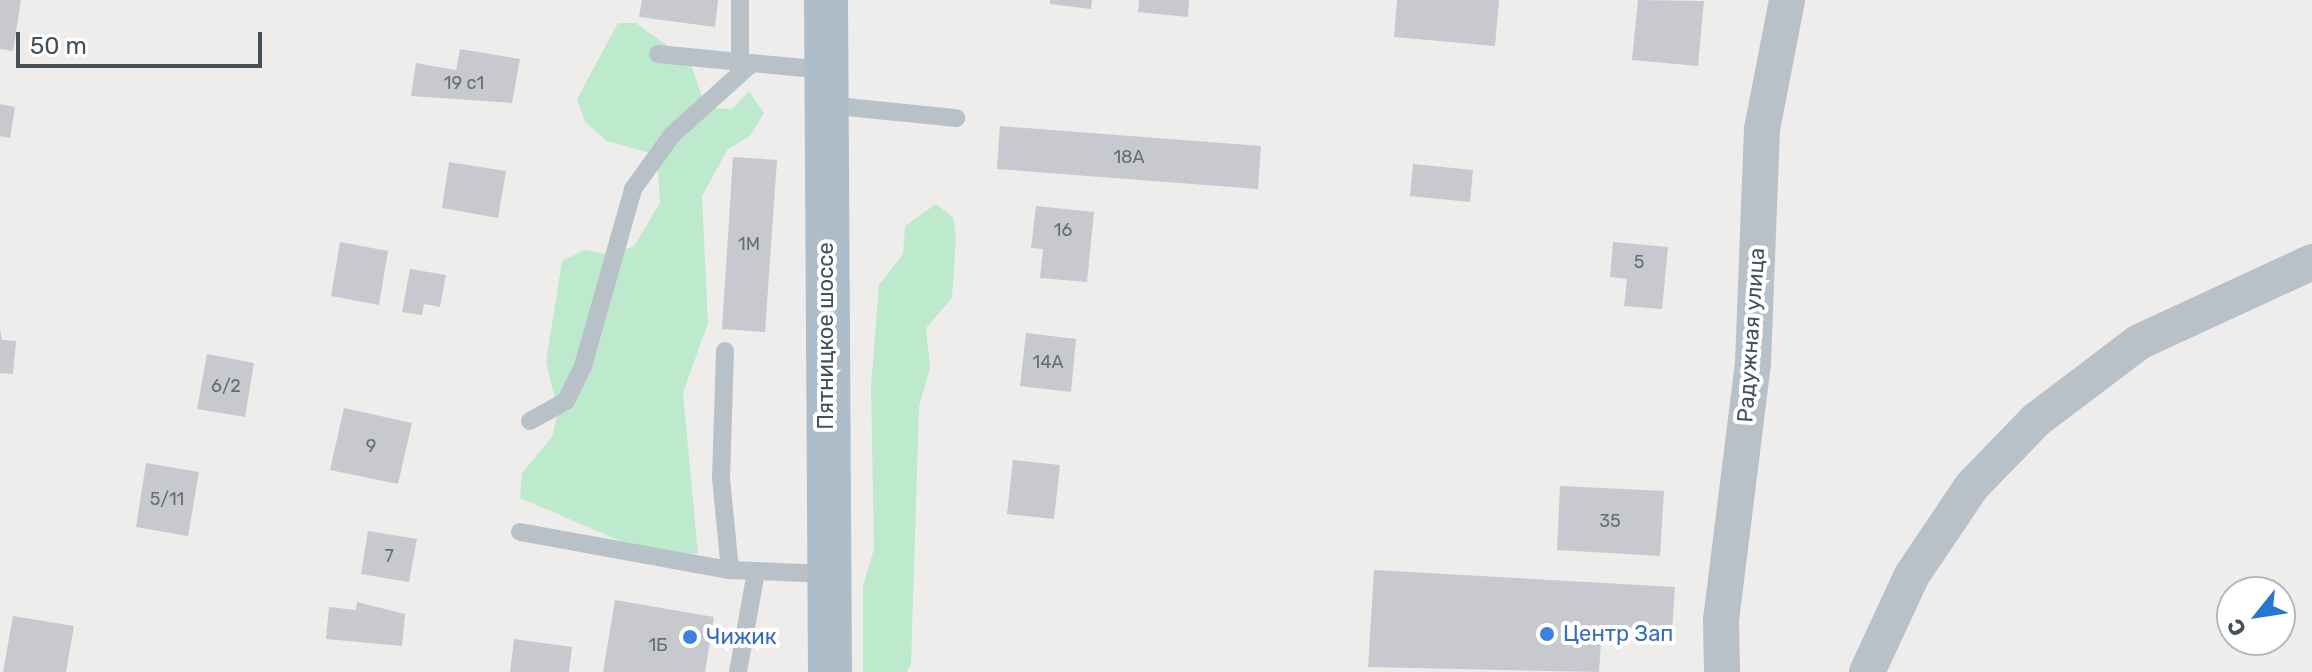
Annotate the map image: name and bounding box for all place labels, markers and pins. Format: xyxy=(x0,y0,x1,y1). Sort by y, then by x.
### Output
place label: Центр Зап xyxy=(1563,621,1673,647)
place label: Чижик xyxy=(706,624,777,650)
marker: Центр Зап xyxy=(1538,625,1556,643)
marker: Чижик xyxy=(681,628,699,646)

